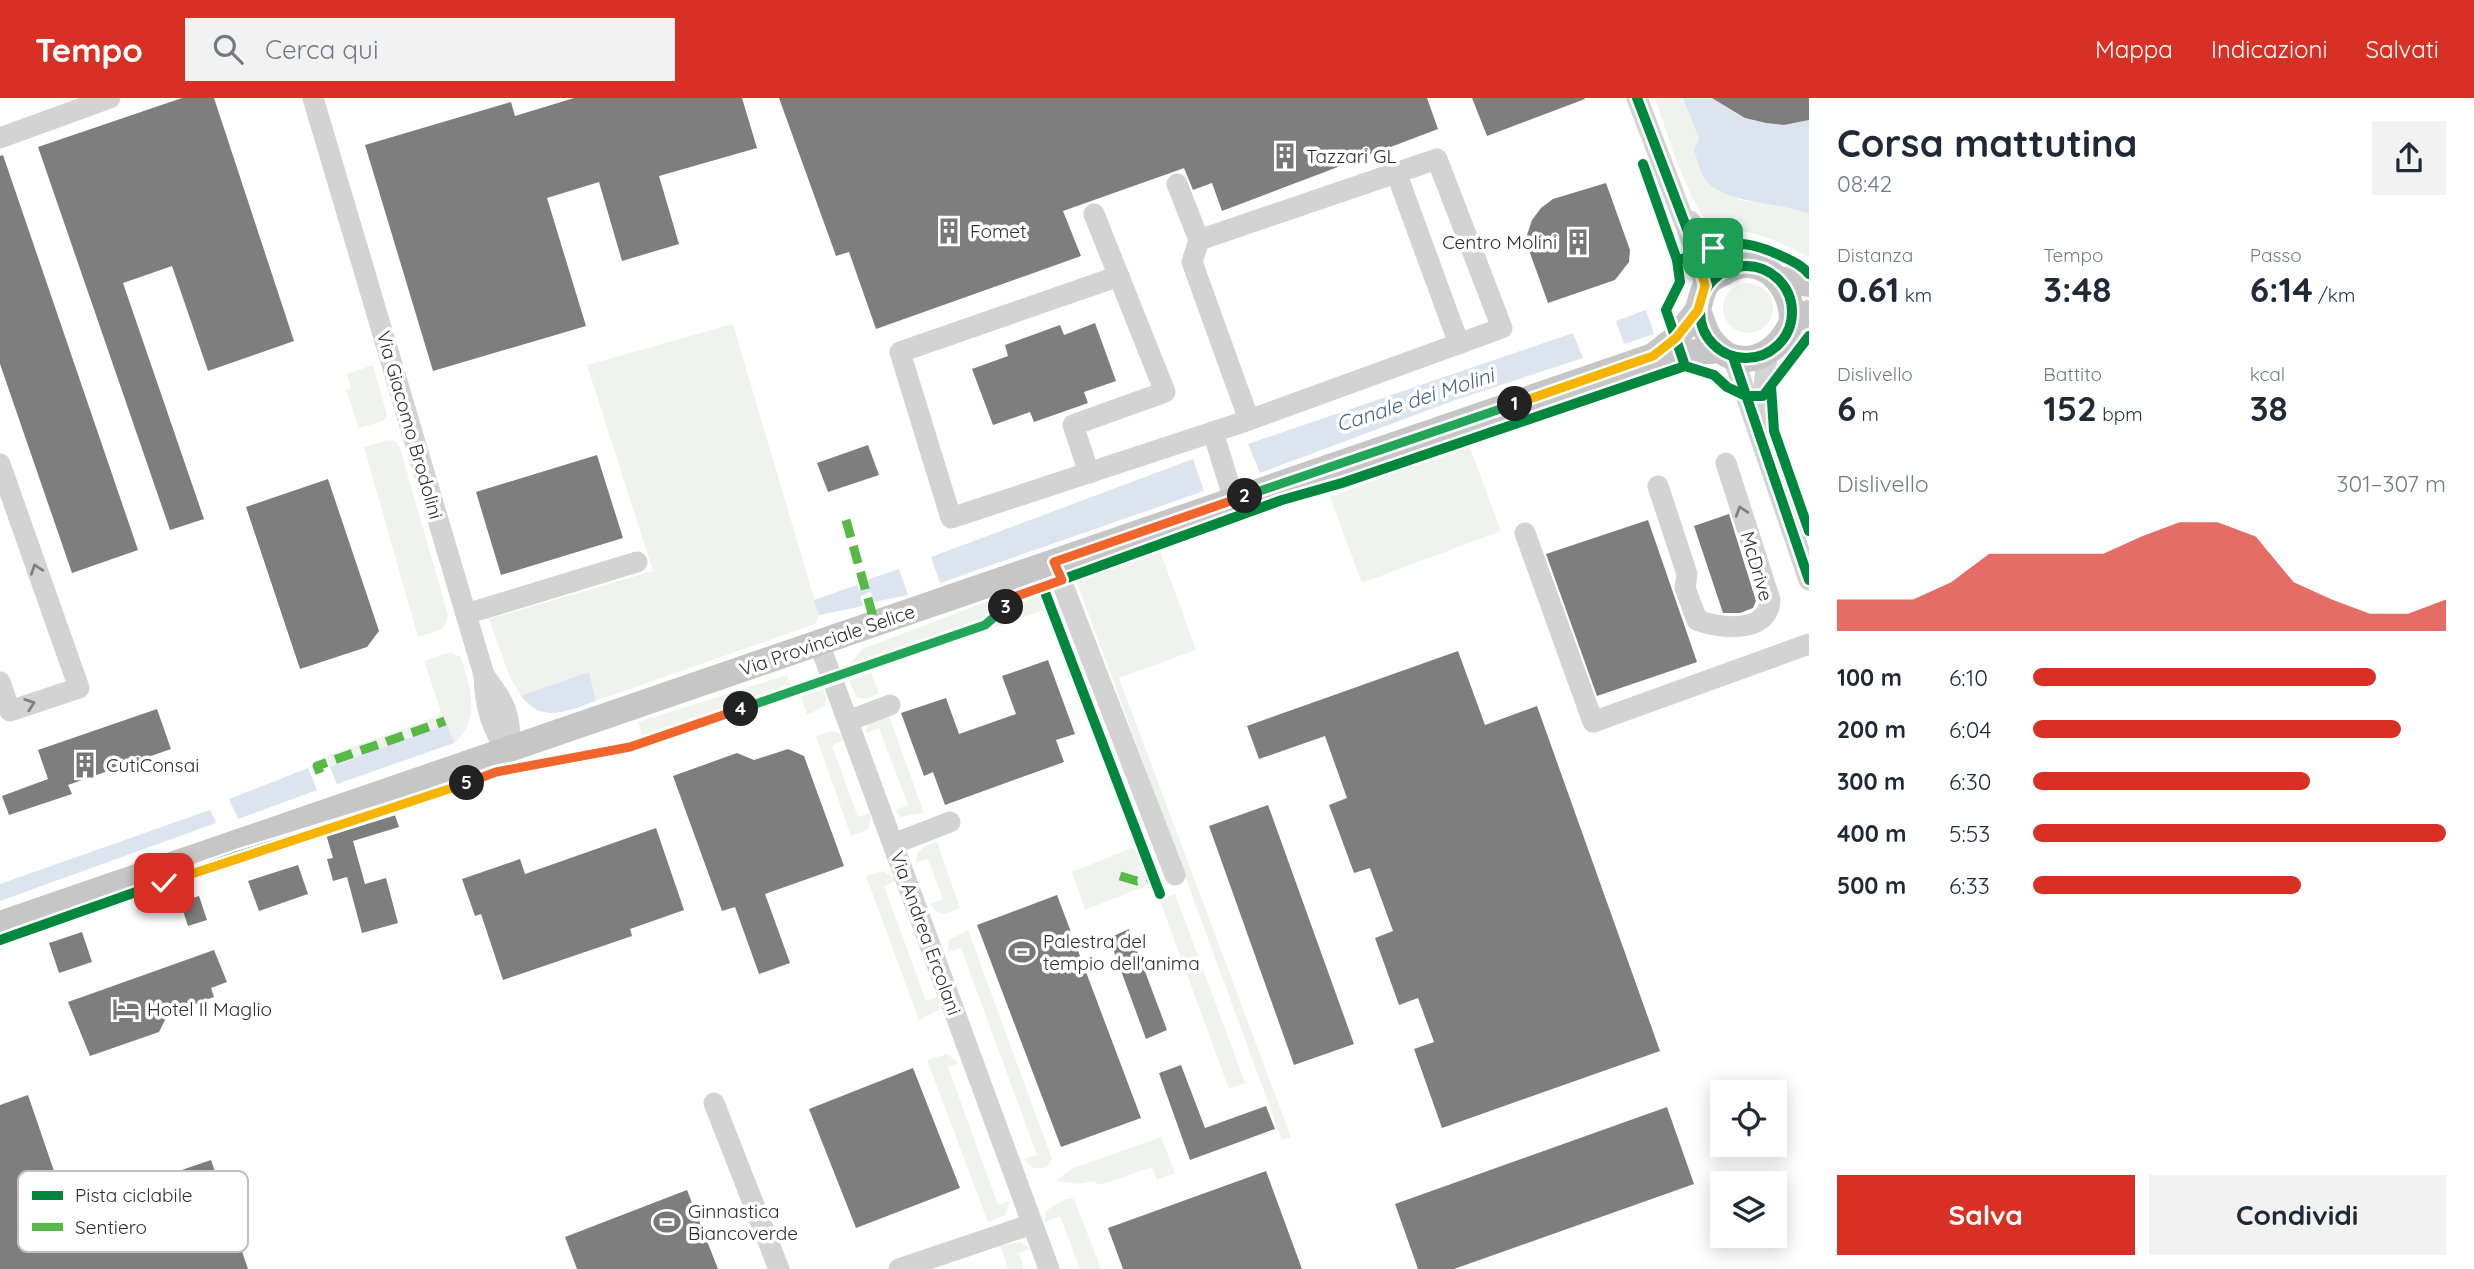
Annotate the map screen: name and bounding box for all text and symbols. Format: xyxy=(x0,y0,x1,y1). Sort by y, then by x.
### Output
search box xyxy=(185,18,675,81)
text: Tempo xyxy=(35,29,143,70)
icon: search xyxy=(209,30,247,68)
text: Cerca qui xyxy=(265,33,378,66)
text: Mappa xyxy=(2095,34,2173,64)
text: Indicazioni xyxy=(2211,34,2328,64)
text: Salvati xyxy=(2366,34,2439,64)
text: Corsa mattutina xyxy=(1837,119,2137,167)
button: share xyxy=(2372,121,2446,195)
building icon: Tazzari GL xyxy=(1270,141,1300,171)
place label: Tazzari GL xyxy=(1306,144,1397,168)
text: 08:42 xyxy=(1837,169,1892,198)
building icon: Fomet xyxy=(934,216,964,246)
pin xyxy=(1683,218,1743,278)
place label: Fomet xyxy=(970,219,1026,243)
building icon: Centro Molini xyxy=(1563,227,1593,257)
icon: arrive xyxy=(1694,229,1732,267)
place label: Centro Molini xyxy=(1442,230,1557,254)
text: Distanza xyxy=(1837,243,1913,267)
text: Tempo xyxy=(2043,243,2104,267)
text: Passo xyxy=(2250,243,2302,267)
text: 0.61 xyxy=(1837,267,1899,311)
text: 3:48 xyxy=(2043,267,2111,311)
text: 6:14 xyxy=(2250,267,2313,311)
text: km xyxy=(1899,283,1932,307)
text: /km xyxy=(2313,283,2355,307)
street label: Via Giacomo Brodolini xyxy=(372,328,448,522)
water label: Canale dei Molini xyxy=(1333,361,1499,437)
text: Dislivello xyxy=(1837,362,1913,386)
text: Battito xyxy=(2043,362,2102,386)
text: kcal xyxy=(2250,362,2285,386)
pin: 1 xyxy=(1498,386,1532,422)
text: 6 xyxy=(1837,386,1856,430)
text: 152 xyxy=(2043,386,2097,430)
text: 38 xyxy=(2250,386,2288,430)
text: 1 xyxy=(1511,391,1518,415)
text: m xyxy=(1856,402,1879,426)
text: bpm xyxy=(2097,402,2143,426)
text: Dislivello xyxy=(1837,469,1929,498)
text: 301–307 m xyxy=(2336,469,2446,498)
pin: 2 xyxy=(1228,478,1262,514)
text: 2 xyxy=(1239,483,1250,507)
one-way arrow xyxy=(1735,505,1749,517)
street label: McDrive xyxy=(1736,528,1778,604)
one-way arrow xyxy=(30,563,44,576)
pin: 3 xyxy=(988,589,1024,624)
text: 3 xyxy=(1000,594,1011,618)
street label: Via Provinciale Selice xyxy=(736,599,918,681)
text: 100 m xyxy=(1837,663,1902,692)
text: 6:10 xyxy=(1949,663,1988,692)
pin: 4 xyxy=(724,692,758,726)
text: 4 xyxy=(735,696,746,720)
one-way arrow xyxy=(23,698,36,712)
text: 200 m xyxy=(1837,715,1906,744)
text: 6:04 xyxy=(1949,715,1991,744)
building icon: CutiConsai xyxy=(70,750,100,780)
place label: CutiConsai xyxy=(106,753,199,777)
pin: 5 xyxy=(449,766,484,800)
text: 300 m xyxy=(1837,767,1905,796)
text: 6:30 xyxy=(1949,767,1991,796)
text: 5 xyxy=(461,770,472,794)
text: 400 m xyxy=(1837,819,1906,848)
text: 5:53 xyxy=(1949,819,1990,848)
street label: Via Andrea Ercolani xyxy=(885,848,967,1018)
pin xyxy=(134,853,194,913)
icon: check xyxy=(145,864,183,902)
text: 500 m xyxy=(1837,871,1906,900)
text: 6:33 xyxy=(1949,871,1990,900)
place label: Palestra del tempio dell'anima xyxy=(1043,929,1200,975)
sports icon: Palestra del tempio dell'anima xyxy=(1007,937,1037,967)
hotel icon: Hotel Il Maglio xyxy=(111,994,141,1024)
place label: Hotel Il Maglio xyxy=(147,997,272,1021)
map controls xyxy=(1710,1080,1787,1248)
button: locate xyxy=(1710,1080,1787,1157)
legend xyxy=(18,1171,248,1252)
button: layers xyxy=(1710,1171,1787,1248)
button: Salva xyxy=(1837,1175,2135,1255)
button: Condividi xyxy=(2149,1175,2446,1255)
text: Pista ciclabile xyxy=(75,1183,193,1207)
place label: Ginnastica Biancoverde xyxy=(688,1199,798,1245)
sports icon: Ginnastica Biancoverde xyxy=(652,1207,682,1237)
text: Sentiero xyxy=(75,1215,147,1239)

